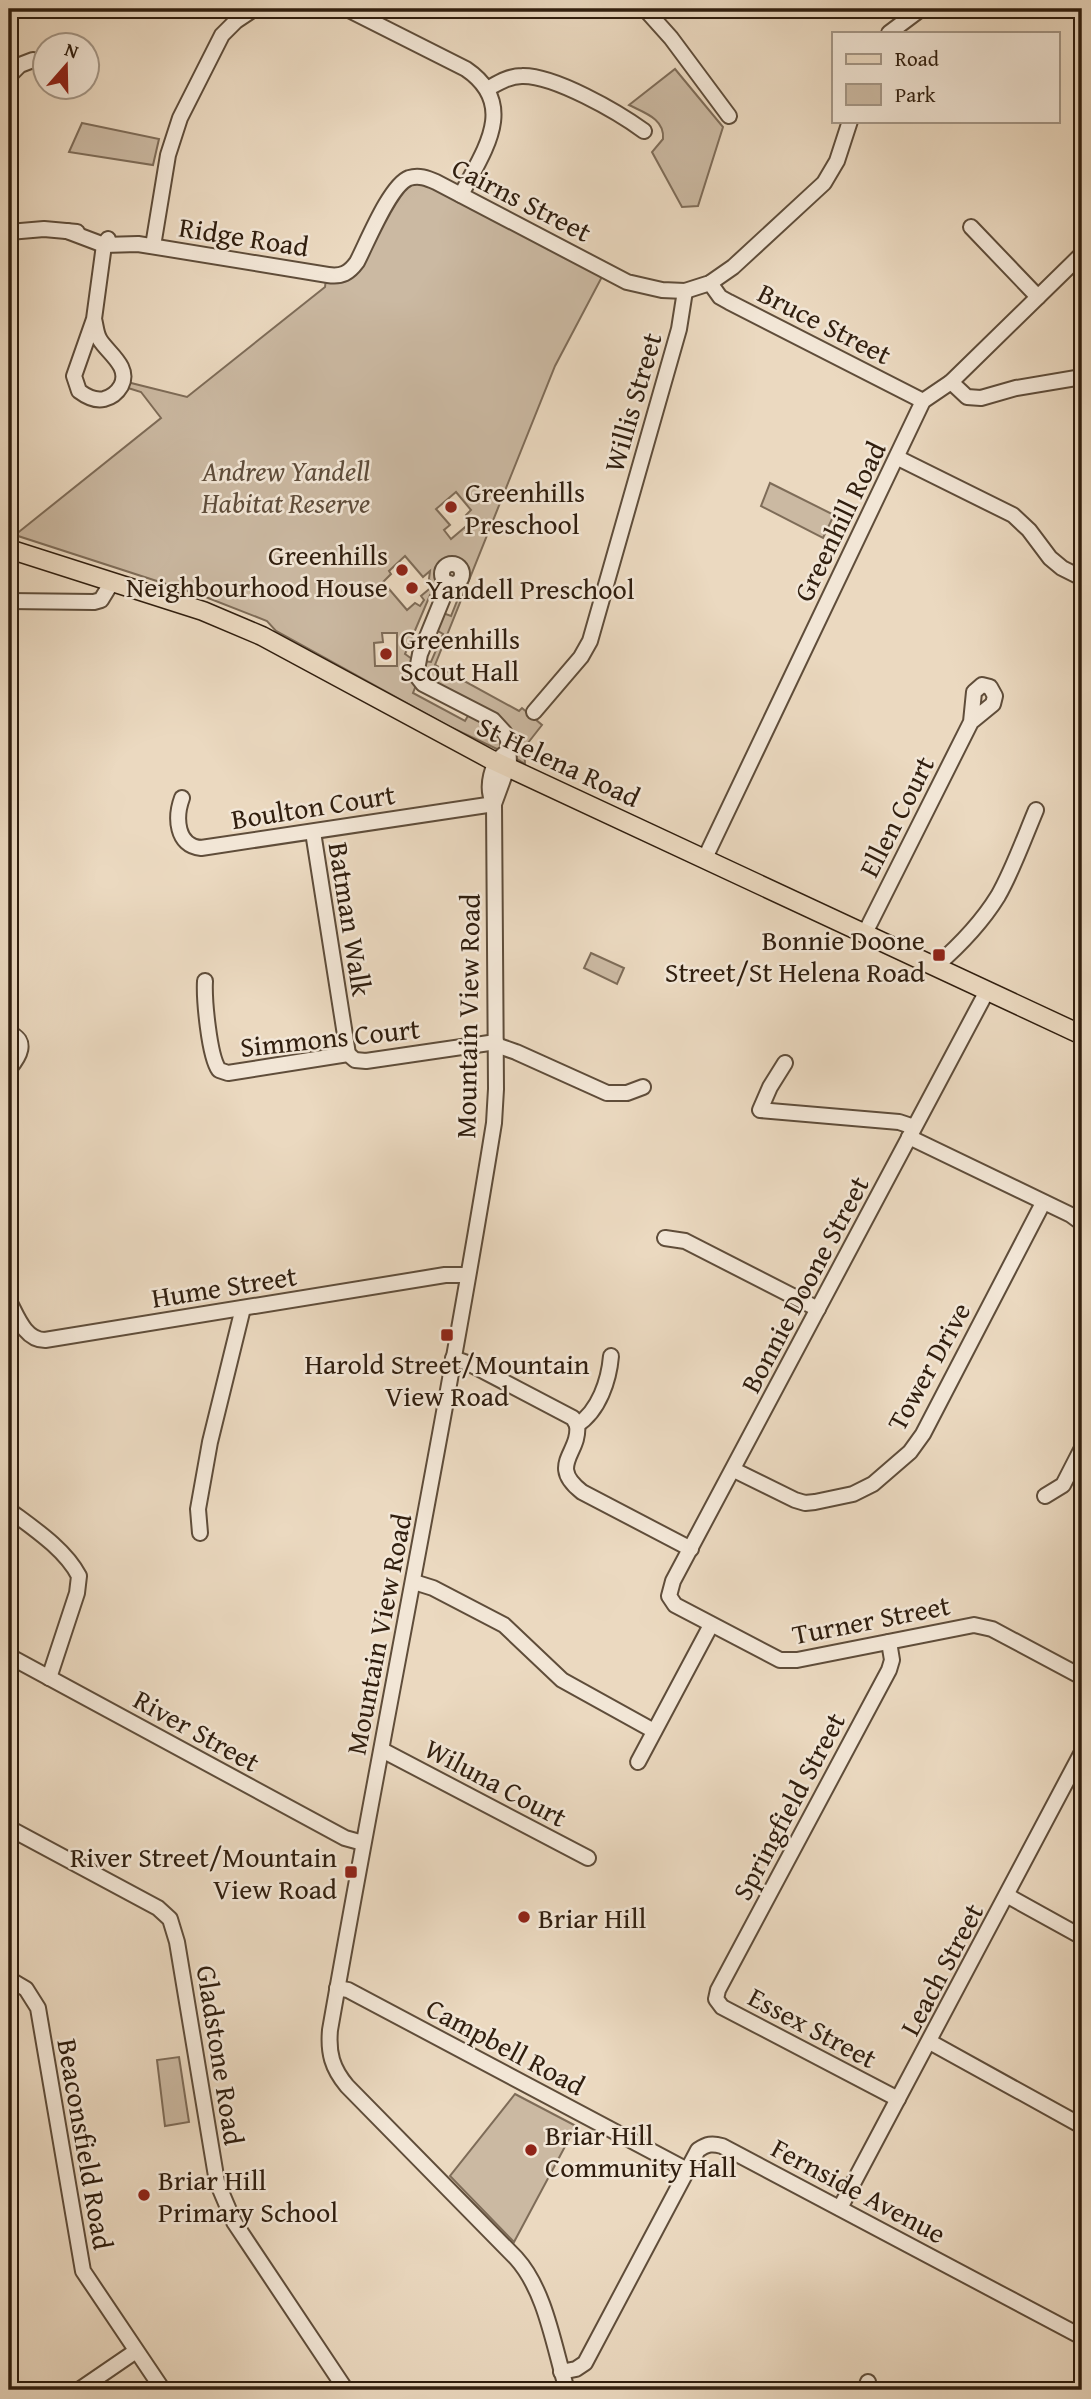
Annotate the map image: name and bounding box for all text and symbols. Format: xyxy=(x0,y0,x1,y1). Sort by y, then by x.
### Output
north arrow xyxy=(32,32,102,102)
legend xyxy=(832,32,1060,122)
text: N xyxy=(61,35,83,65)
text: Road xyxy=(895,43,940,74)
text: Park xyxy=(895,79,936,110)
street label: Cairns Street xyxy=(445,146,599,252)
street label: Ridge Road xyxy=(176,206,312,266)
street label: Bruce Street xyxy=(751,272,899,374)
street label: Willis Street xyxy=(593,327,671,477)
street label: Greenhill Road xyxy=(783,434,896,608)
park label: Andrew Yandell Habitat Reserve xyxy=(201,450,370,523)
place label: Greenhills Preschool xyxy=(465,471,585,544)
marker: Greenhills Preschool xyxy=(443,499,459,515)
place label: Greenhills Neighbourhood House xyxy=(126,534,388,607)
marker: Greenhills Neighbourhood House xyxy=(394,562,410,578)
place label: Yandell Preschool xyxy=(426,568,635,609)
marker: Yandell Preschool xyxy=(404,580,420,596)
place label: Greenhills Scout Hall xyxy=(400,618,520,691)
marker: Greenhills Scout Hall xyxy=(378,646,394,662)
street label: St Helena Road xyxy=(471,705,648,817)
street label: Ellen Court xyxy=(848,748,944,884)
street label: Boulton Court xyxy=(228,773,398,839)
street label: Batman Walk xyxy=(319,839,383,1000)
street label: Mountain View Road xyxy=(444,893,490,1139)
place label: Bonnie Doone Street/St Helena Road xyxy=(665,919,925,992)
marker: Bonnie Doone Street/St Helena Road xyxy=(931,947,947,963)
street label: Simmons Court xyxy=(238,1007,422,1067)
street label: Bonnie Doone Street xyxy=(730,1168,879,1400)
street label: Hume Street xyxy=(148,1254,300,1318)
street label: Tower Drive xyxy=(876,1294,980,1438)
marker: Harold Street/Mountain View Road xyxy=(439,1327,455,1343)
place label: Harold Street/Mountain View Road xyxy=(304,1343,590,1416)
street label: Mountain View Road xyxy=(335,1510,422,1758)
street label: Turner Street xyxy=(789,1584,953,1654)
street label: River Street xyxy=(126,1678,268,1782)
street label: Springfield Street xyxy=(721,1705,855,1907)
street label: Wiluna Court xyxy=(418,1727,575,1837)
place label: River Street/Mountain View Road xyxy=(70,1836,337,1909)
marker: River Street/Mountain View Road xyxy=(343,1864,359,1880)
street label: Leach Street xyxy=(889,1895,993,2043)
place label: Briar Hill xyxy=(538,1897,647,1938)
marker: Briar Hill xyxy=(516,1909,532,1925)
street label: Gladstone Road xyxy=(187,1962,255,2148)
street label: Essex Street xyxy=(741,1976,885,2078)
street label: Campbell Road xyxy=(419,1987,593,2105)
street label: Beaconsfield Road xyxy=(47,2035,125,2253)
place label: Briar Hill Community Hall xyxy=(545,2114,737,2187)
street label: Fernside Avenue xyxy=(765,2127,953,2253)
marker: Briar Hill Community Hall xyxy=(523,2142,539,2158)
place label: Briar Hill Primary School xyxy=(158,2159,338,2232)
marker: Briar Hill Primary School xyxy=(136,2187,152,2203)

